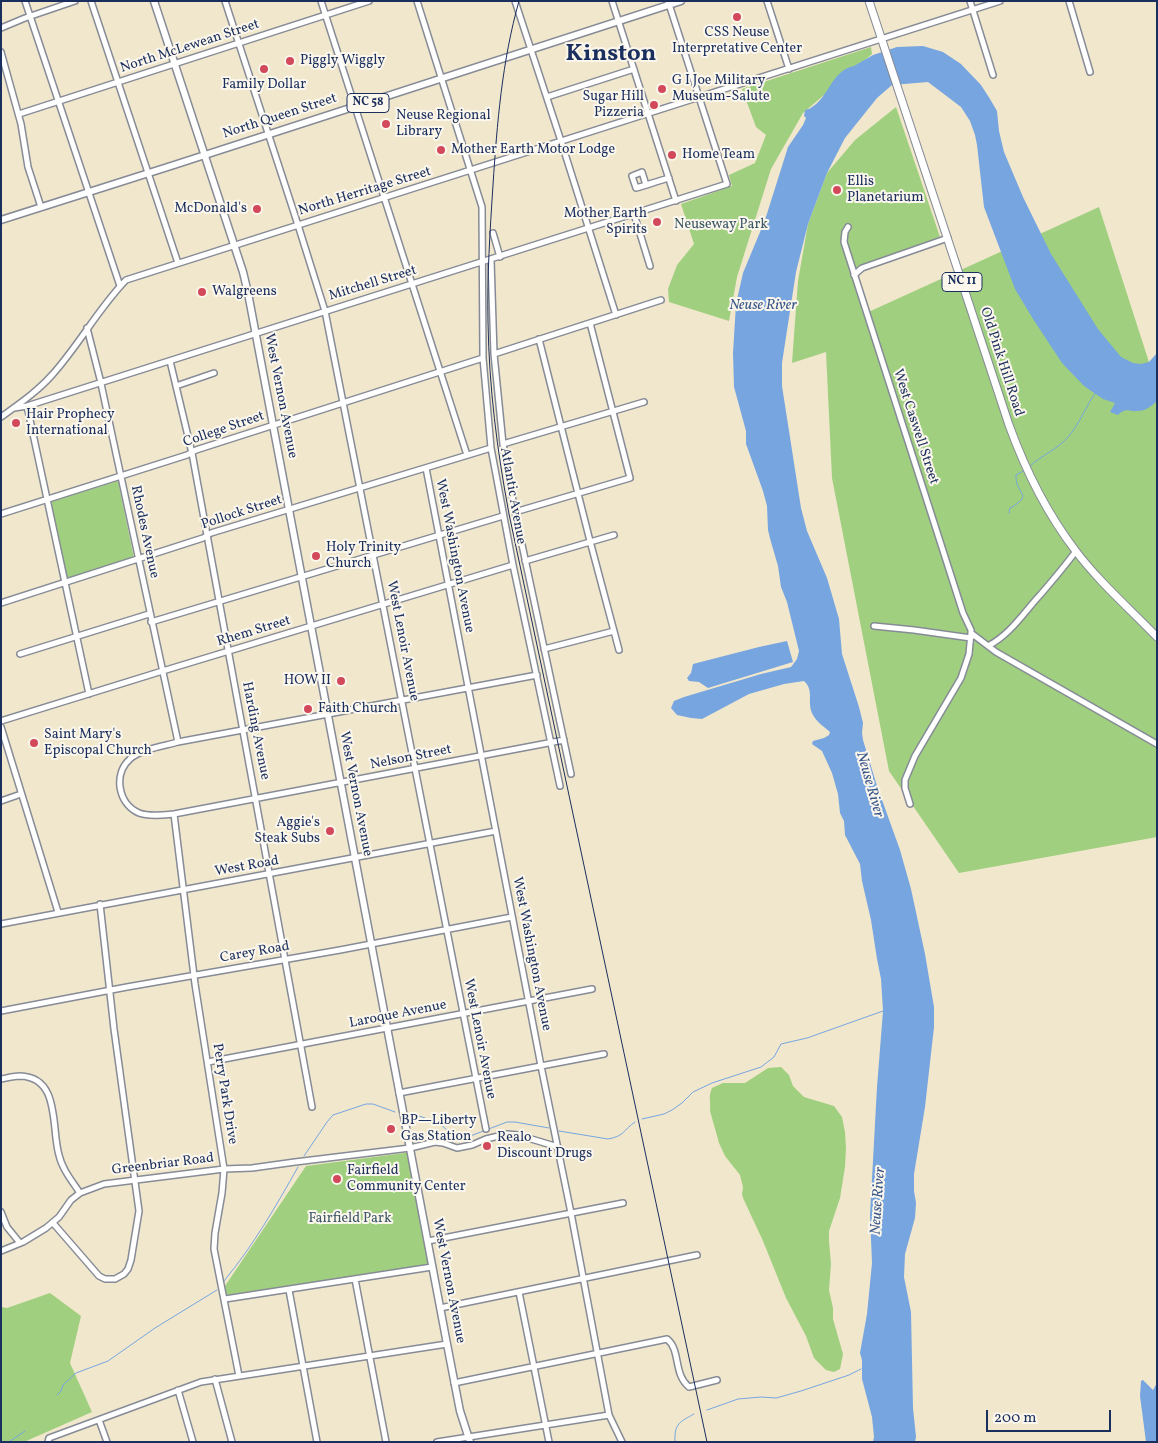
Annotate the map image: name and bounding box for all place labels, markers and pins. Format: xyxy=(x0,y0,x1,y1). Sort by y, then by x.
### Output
marker: CSS Neuse Interpretative Center xyxy=(731,11,743,23)
place label: CSS Neuse Interpretative Center xyxy=(672,25,802,58)
place label: Piggly Wiggly xyxy=(300,53,385,69)
marker: Piggly Wiggly xyxy=(284,55,296,67)
marker: Family Dollar xyxy=(258,63,270,75)
place label: G I Joe Military Museum-Salute xyxy=(672,73,770,105)
place label: Family Dollar xyxy=(222,77,306,93)
marker: G I Joe Military Museum-Salute xyxy=(656,83,668,95)
place label: Sugar Hill Pizzeria xyxy=(582,89,644,121)
marker: Sugar Hill Pizzeria xyxy=(648,99,660,111)
place label: Neuse Regional Library xyxy=(396,108,491,140)
marker: Neuse Regional Library xyxy=(380,118,392,130)
place label: Mother Earth Motor Lodge xyxy=(451,142,615,158)
marker: Mother Earth Motor Lodge xyxy=(435,144,447,156)
place label: Home Team xyxy=(682,147,755,163)
marker: Home Team xyxy=(666,149,678,161)
place label: Ellis Planetarium xyxy=(847,174,924,206)
marker: Ellis Planetarium xyxy=(831,184,843,196)
place label: McDonald's xyxy=(174,201,247,217)
marker: McDonald's xyxy=(251,203,263,215)
place label: Mother Earth Spirits xyxy=(564,206,647,238)
marker: Mother Earth Spirits xyxy=(651,216,663,228)
place label: Walgreens xyxy=(212,284,277,300)
marker: Walgreens xyxy=(196,286,208,298)
place label: Hair Prophecy International xyxy=(26,407,115,440)
marker: Hair Prophecy International xyxy=(10,417,22,429)
place label: Holy Trinity Church xyxy=(326,540,401,572)
marker: Holy Trinity Church xyxy=(310,550,322,562)
place label: HOW II xyxy=(284,673,331,689)
marker: HOW II xyxy=(335,675,347,687)
place label: Faith Church xyxy=(318,701,398,717)
marker: Faith Church xyxy=(302,703,314,715)
place label: Saint Mary's Episcopal Church xyxy=(44,727,152,760)
marker: Saint Mary's Episcopal Church xyxy=(28,737,40,749)
place label: Aggie's Steak Subs xyxy=(254,815,320,848)
marker: Aggie's Steak Subs xyxy=(324,825,336,837)
place label: BP—Liberty Gas Station xyxy=(401,1113,476,1146)
marker: BP—Liberty Gas Station xyxy=(385,1123,397,1135)
place label: Realo Discount Drugs xyxy=(497,1130,592,1162)
marker: Realo Discount Drugs xyxy=(481,1140,493,1152)
place label: Fairfield Community Center xyxy=(347,1163,466,1196)
marker: Fairfield Community Center xyxy=(331,1173,343,1185)

